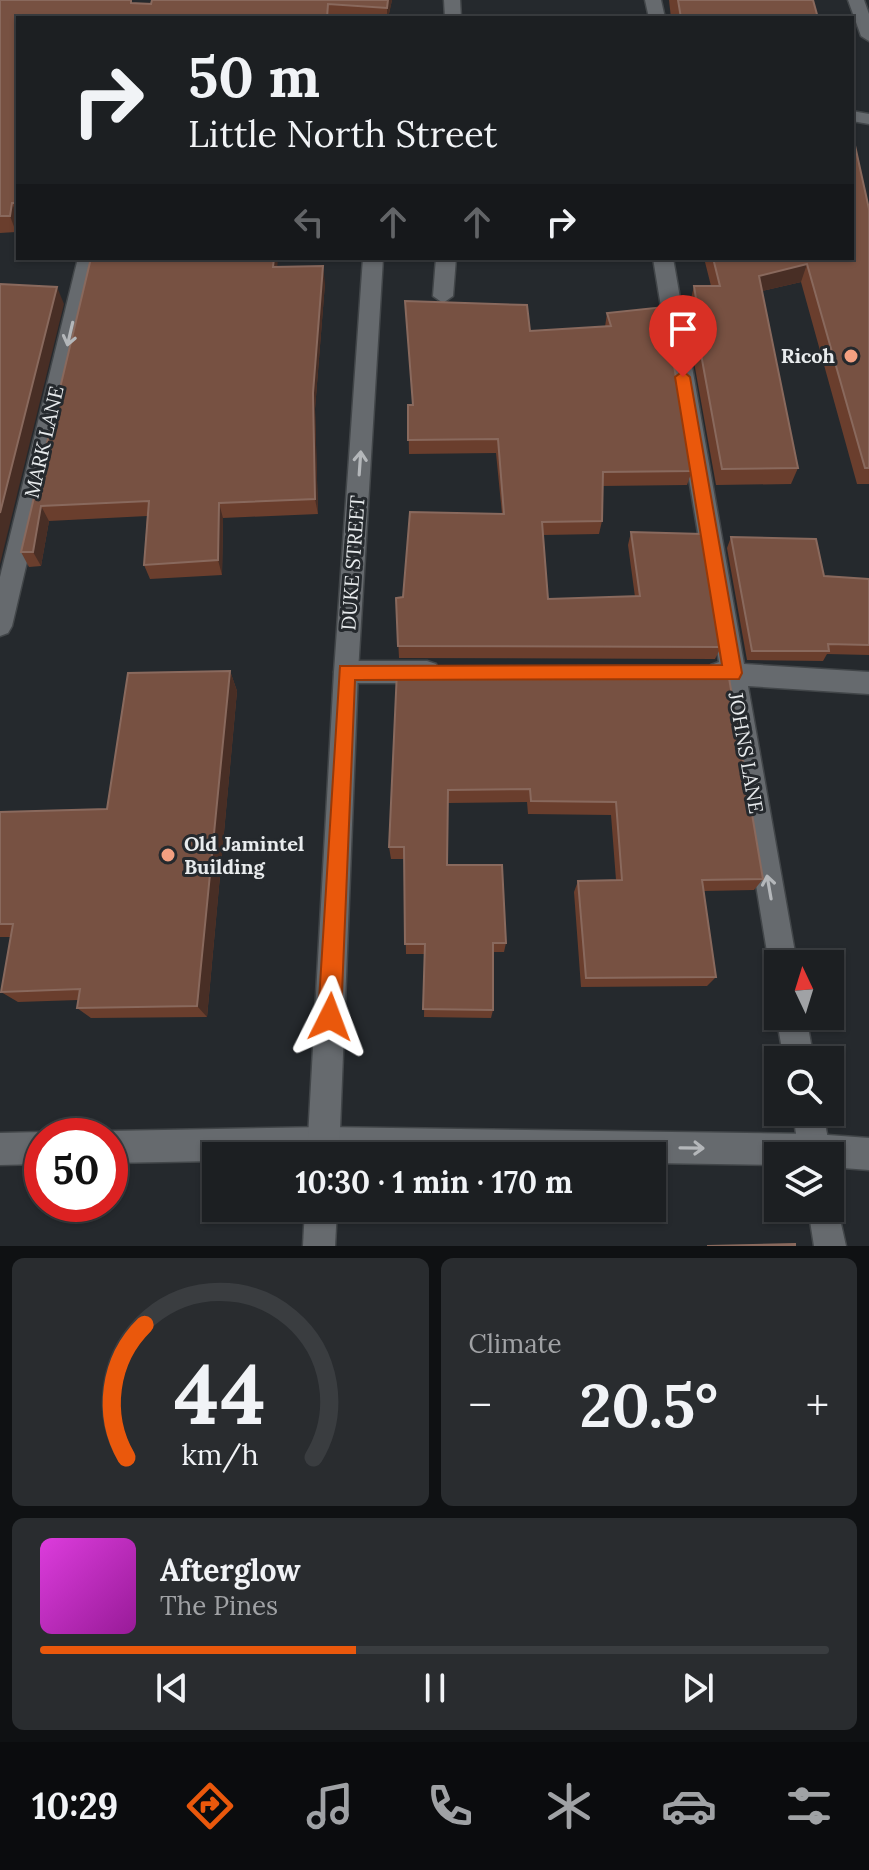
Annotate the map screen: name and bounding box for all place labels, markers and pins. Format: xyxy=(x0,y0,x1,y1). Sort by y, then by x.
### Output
pin xyxy=(649,295,717,377)
place label: Ricoh xyxy=(781,343,836,368)
marker: Ricoh xyxy=(842,347,860,365)
place label: Old Jamintel Building xyxy=(184,831,304,879)
marker: Old Jamintel Building xyxy=(159,846,177,864)

